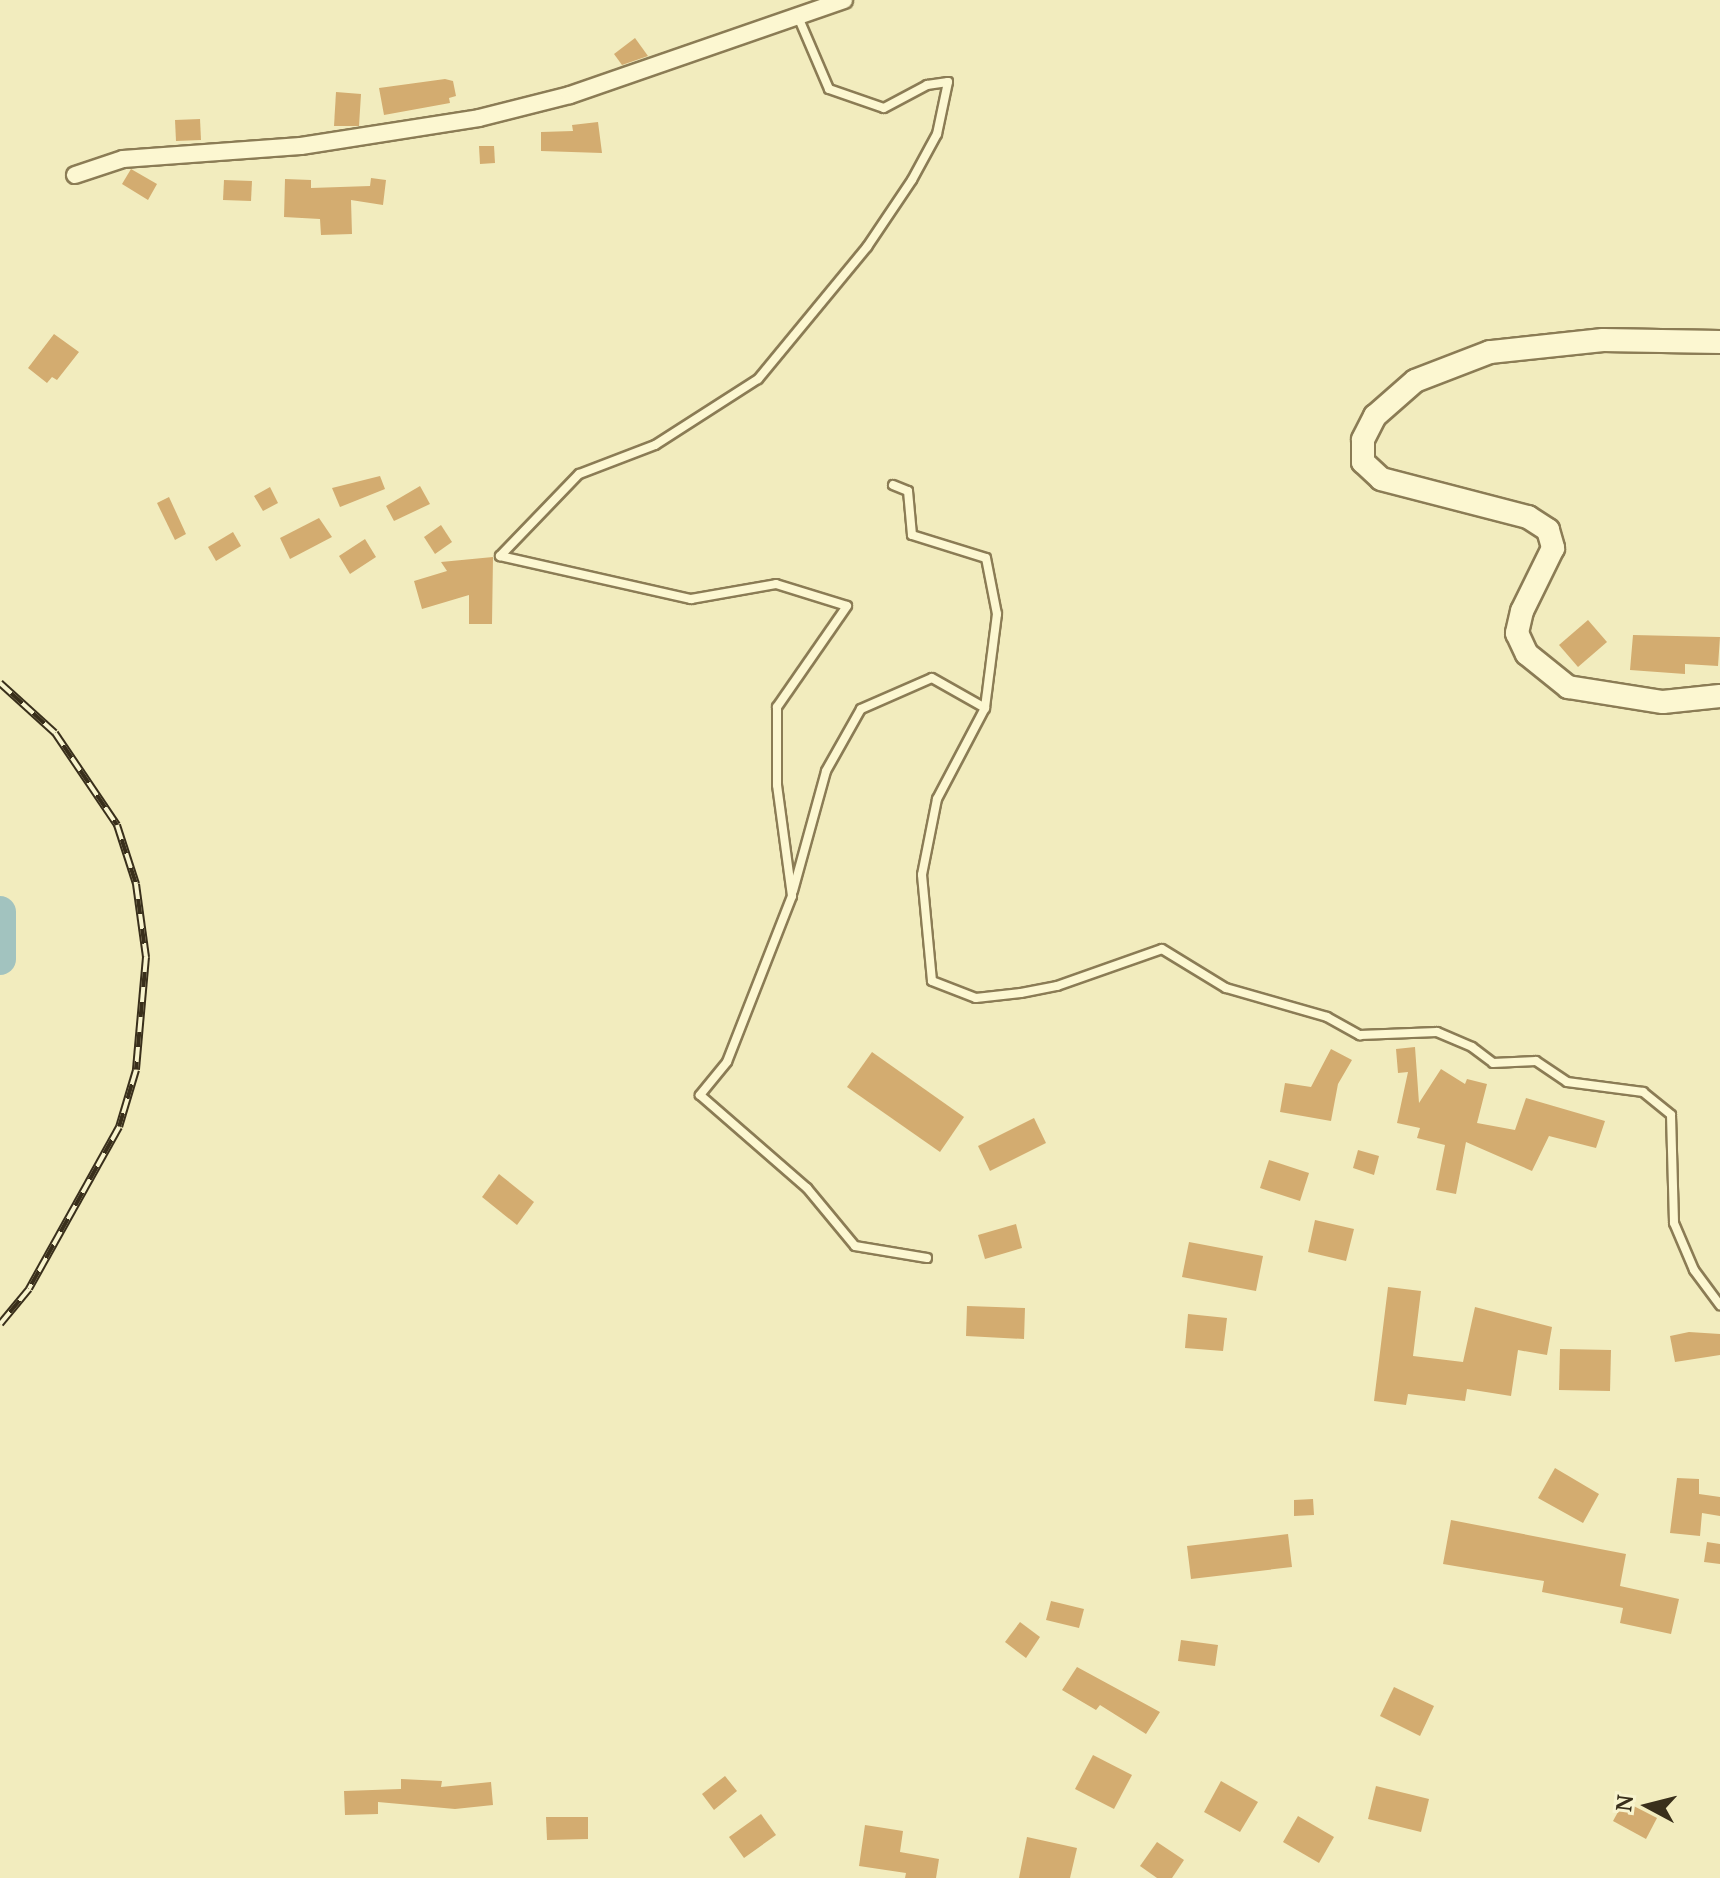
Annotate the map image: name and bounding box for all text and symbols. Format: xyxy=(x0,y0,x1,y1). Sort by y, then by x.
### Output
north arrow xyxy=(1608,1766,1688,1846)
text: N xyxy=(1608,1793,1639,1813)

